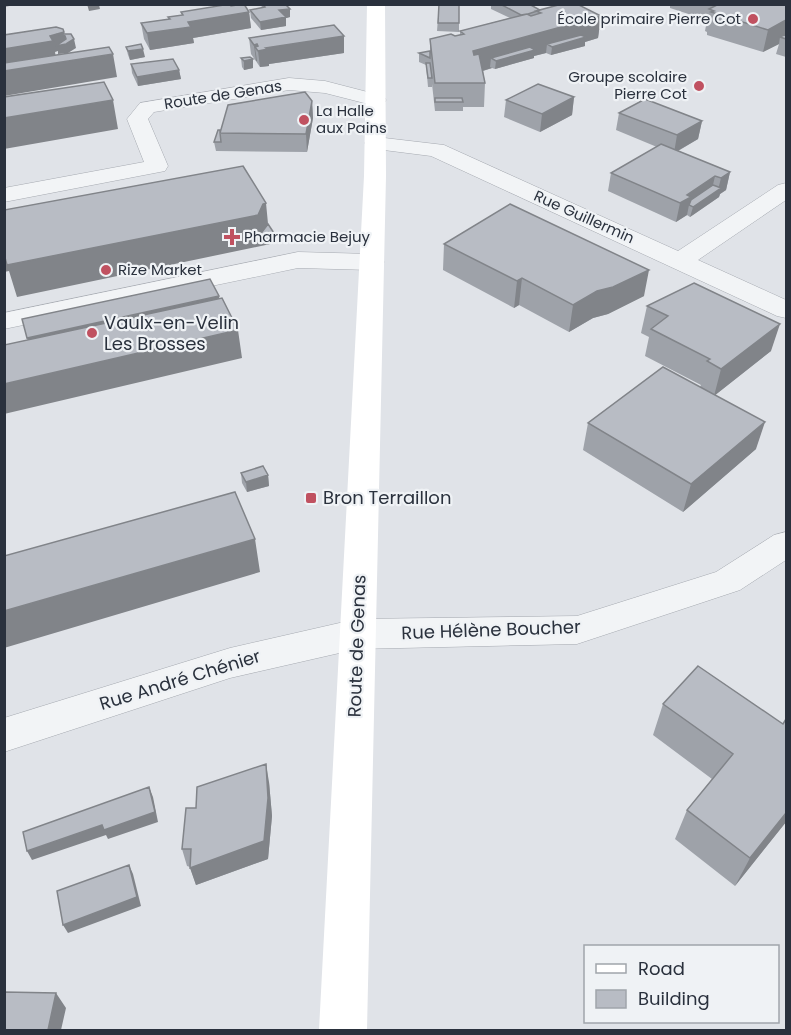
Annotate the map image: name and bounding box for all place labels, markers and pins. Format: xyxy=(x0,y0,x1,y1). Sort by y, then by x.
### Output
place label: École primaire Pierre Cot xyxy=(557,8,741,29)
marker: École primaire Pierre Cot xyxy=(746,12,760,26)
place label: Groupe scolaire Pierre Cot xyxy=(568,66,687,104)
marker: Groupe scolaire Pierre Cot xyxy=(692,79,706,93)
place label: La Halle aux Pains xyxy=(316,100,387,138)
marker: La Halle aux Pains xyxy=(297,113,311,127)
place label: Pharmacie Bejuy xyxy=(244,226,371,247)
marker: Pharmacie Bejuy xyxy=(225,230,239,244)
place label: Rize Market xyxy=(118,259,202,280)
marker: Rize Market xyxy=(99,263,113,277)
place label: Vaulx-en-Velin Les Brosses xyxy=(104,310,239,356)
marker: Vaulx-en-Velin Les Brosses xyxy=(85,326,99,340)
place label: Bron Terraillon xyxy=(323,485,451,510)
marker: Bron Terraillon xyxy=(304,491,318,505)

